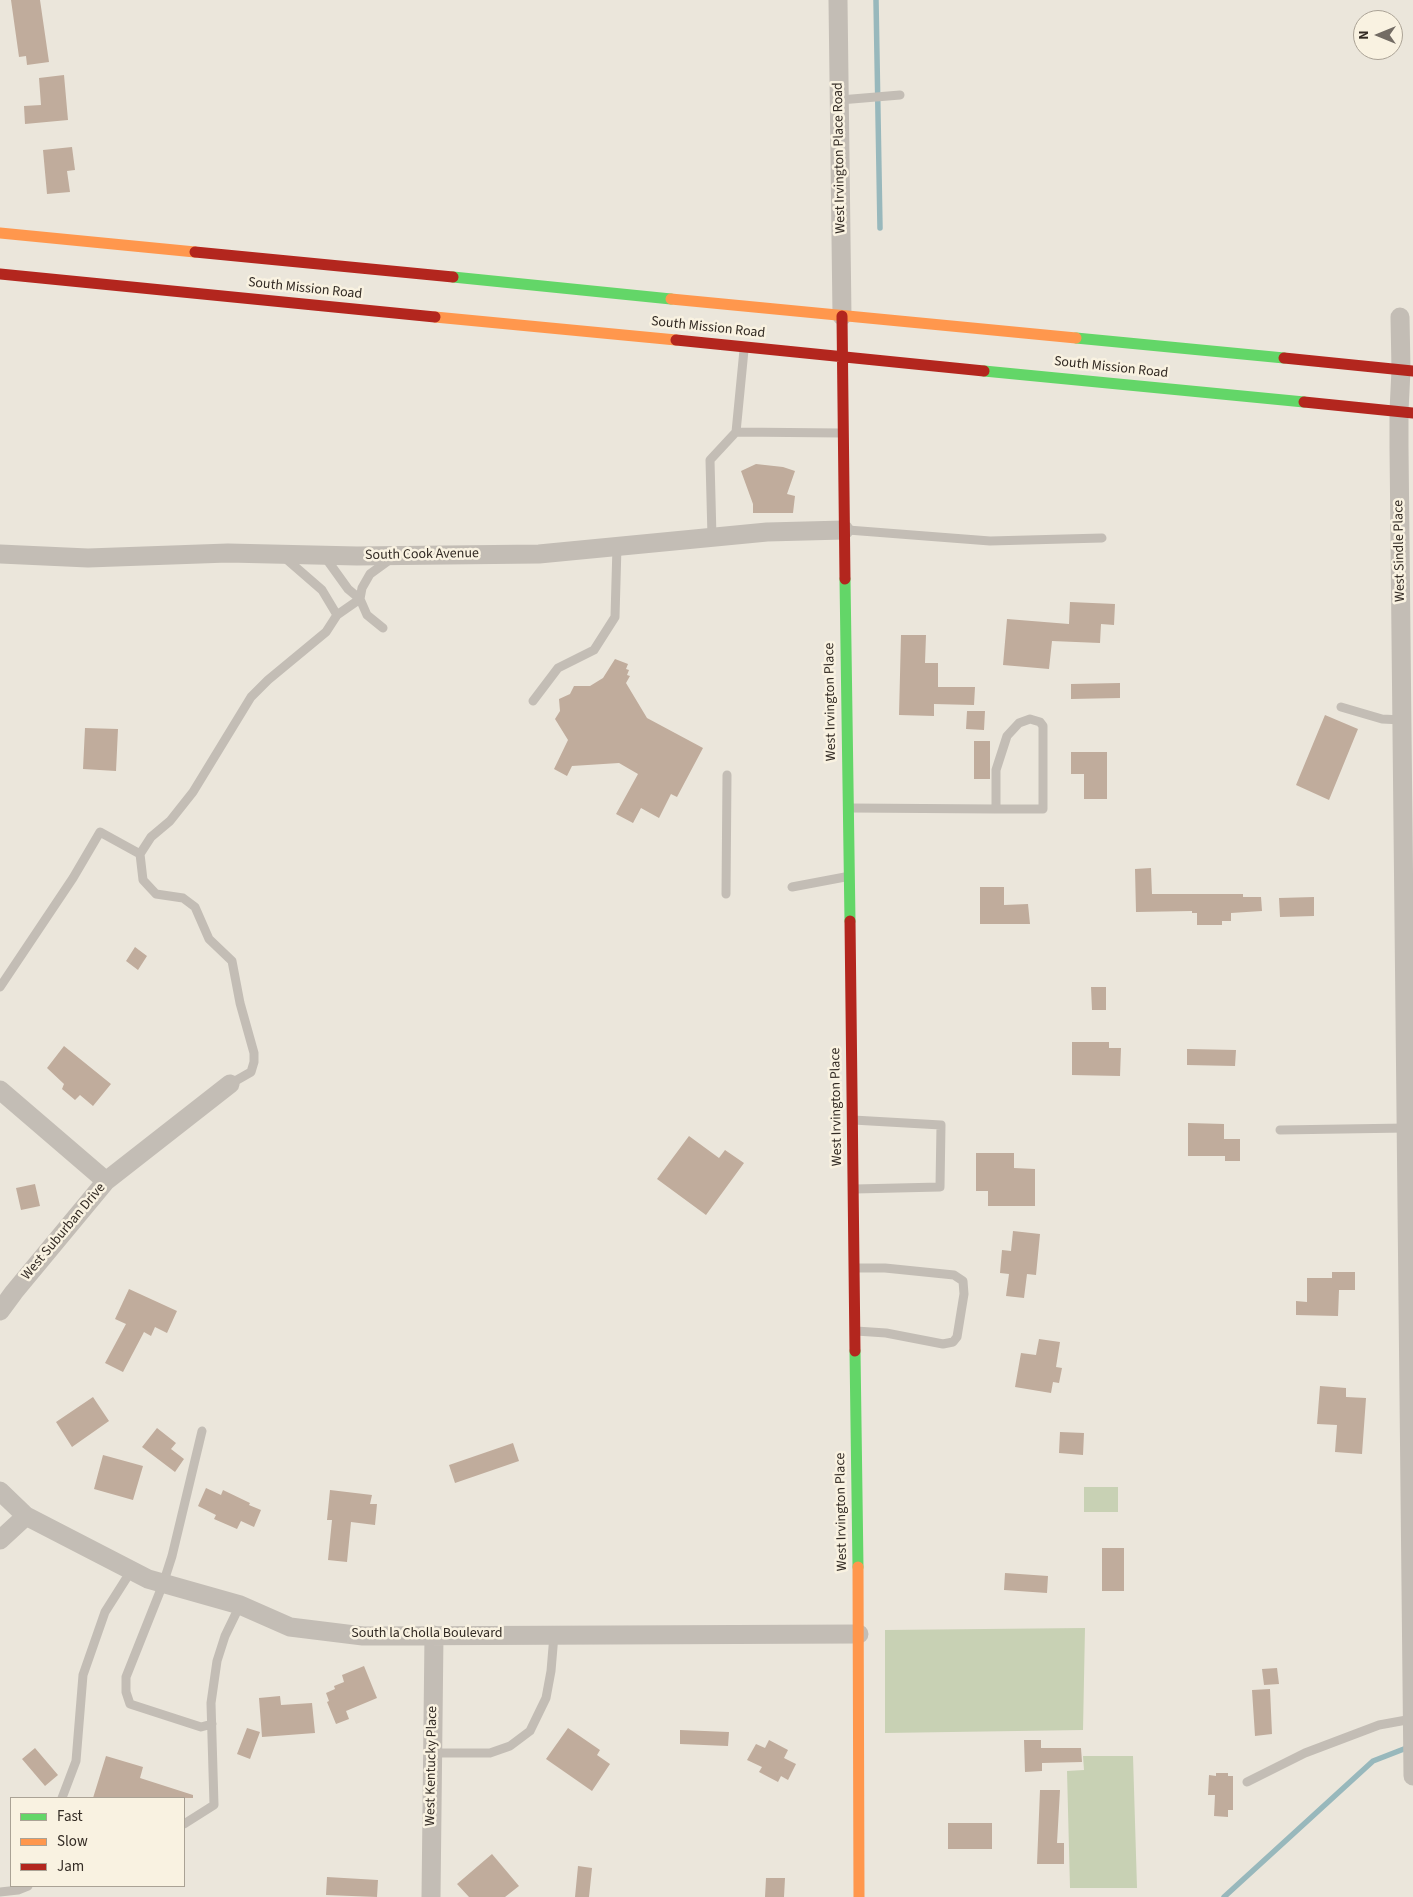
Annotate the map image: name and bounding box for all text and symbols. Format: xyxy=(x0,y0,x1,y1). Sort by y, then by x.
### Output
north arrow xyxy=(1353,10,1403,60)
text: N xyxy=(1354,30,1374,40)
street label: West Irvington Place Road xyxy=(830,82,850,234)
street label: South Mission Road xyxy=(247,275,363,303)
street label: South Mission Road xyxy=(650,314,766,342)
street label: South Mission Road xyxy=(1053,354,1169,382)
street label: West Sindle Place xyxy=(1391,500,1409,602)
street label: South Cook Avenue xyxy=(365,546,479,564)
street label: West Irvington Place xyxy=(822,642,840,762)
street label: West Irvington Place xyxy=(828,1047,846,1167)
street label: West Suburban Drive xyxy=(18,1180,110,1284)
street label: West Irvington Place xyxy=(833,1452,851,1572)
street label: South la Cholla Boulevard xyxy=(351,1626,503,1642)
street label: West Kentucky Place xyxy=(423,1706,441,1826)
legend xyxy=(10,1797,185,1887)
text: Fast xyxy=(57,1806,83,1827)
text: Slow xyxy=(57,1831,88,1852)
text: Jam xyxy=(57,1856,84,1877)

